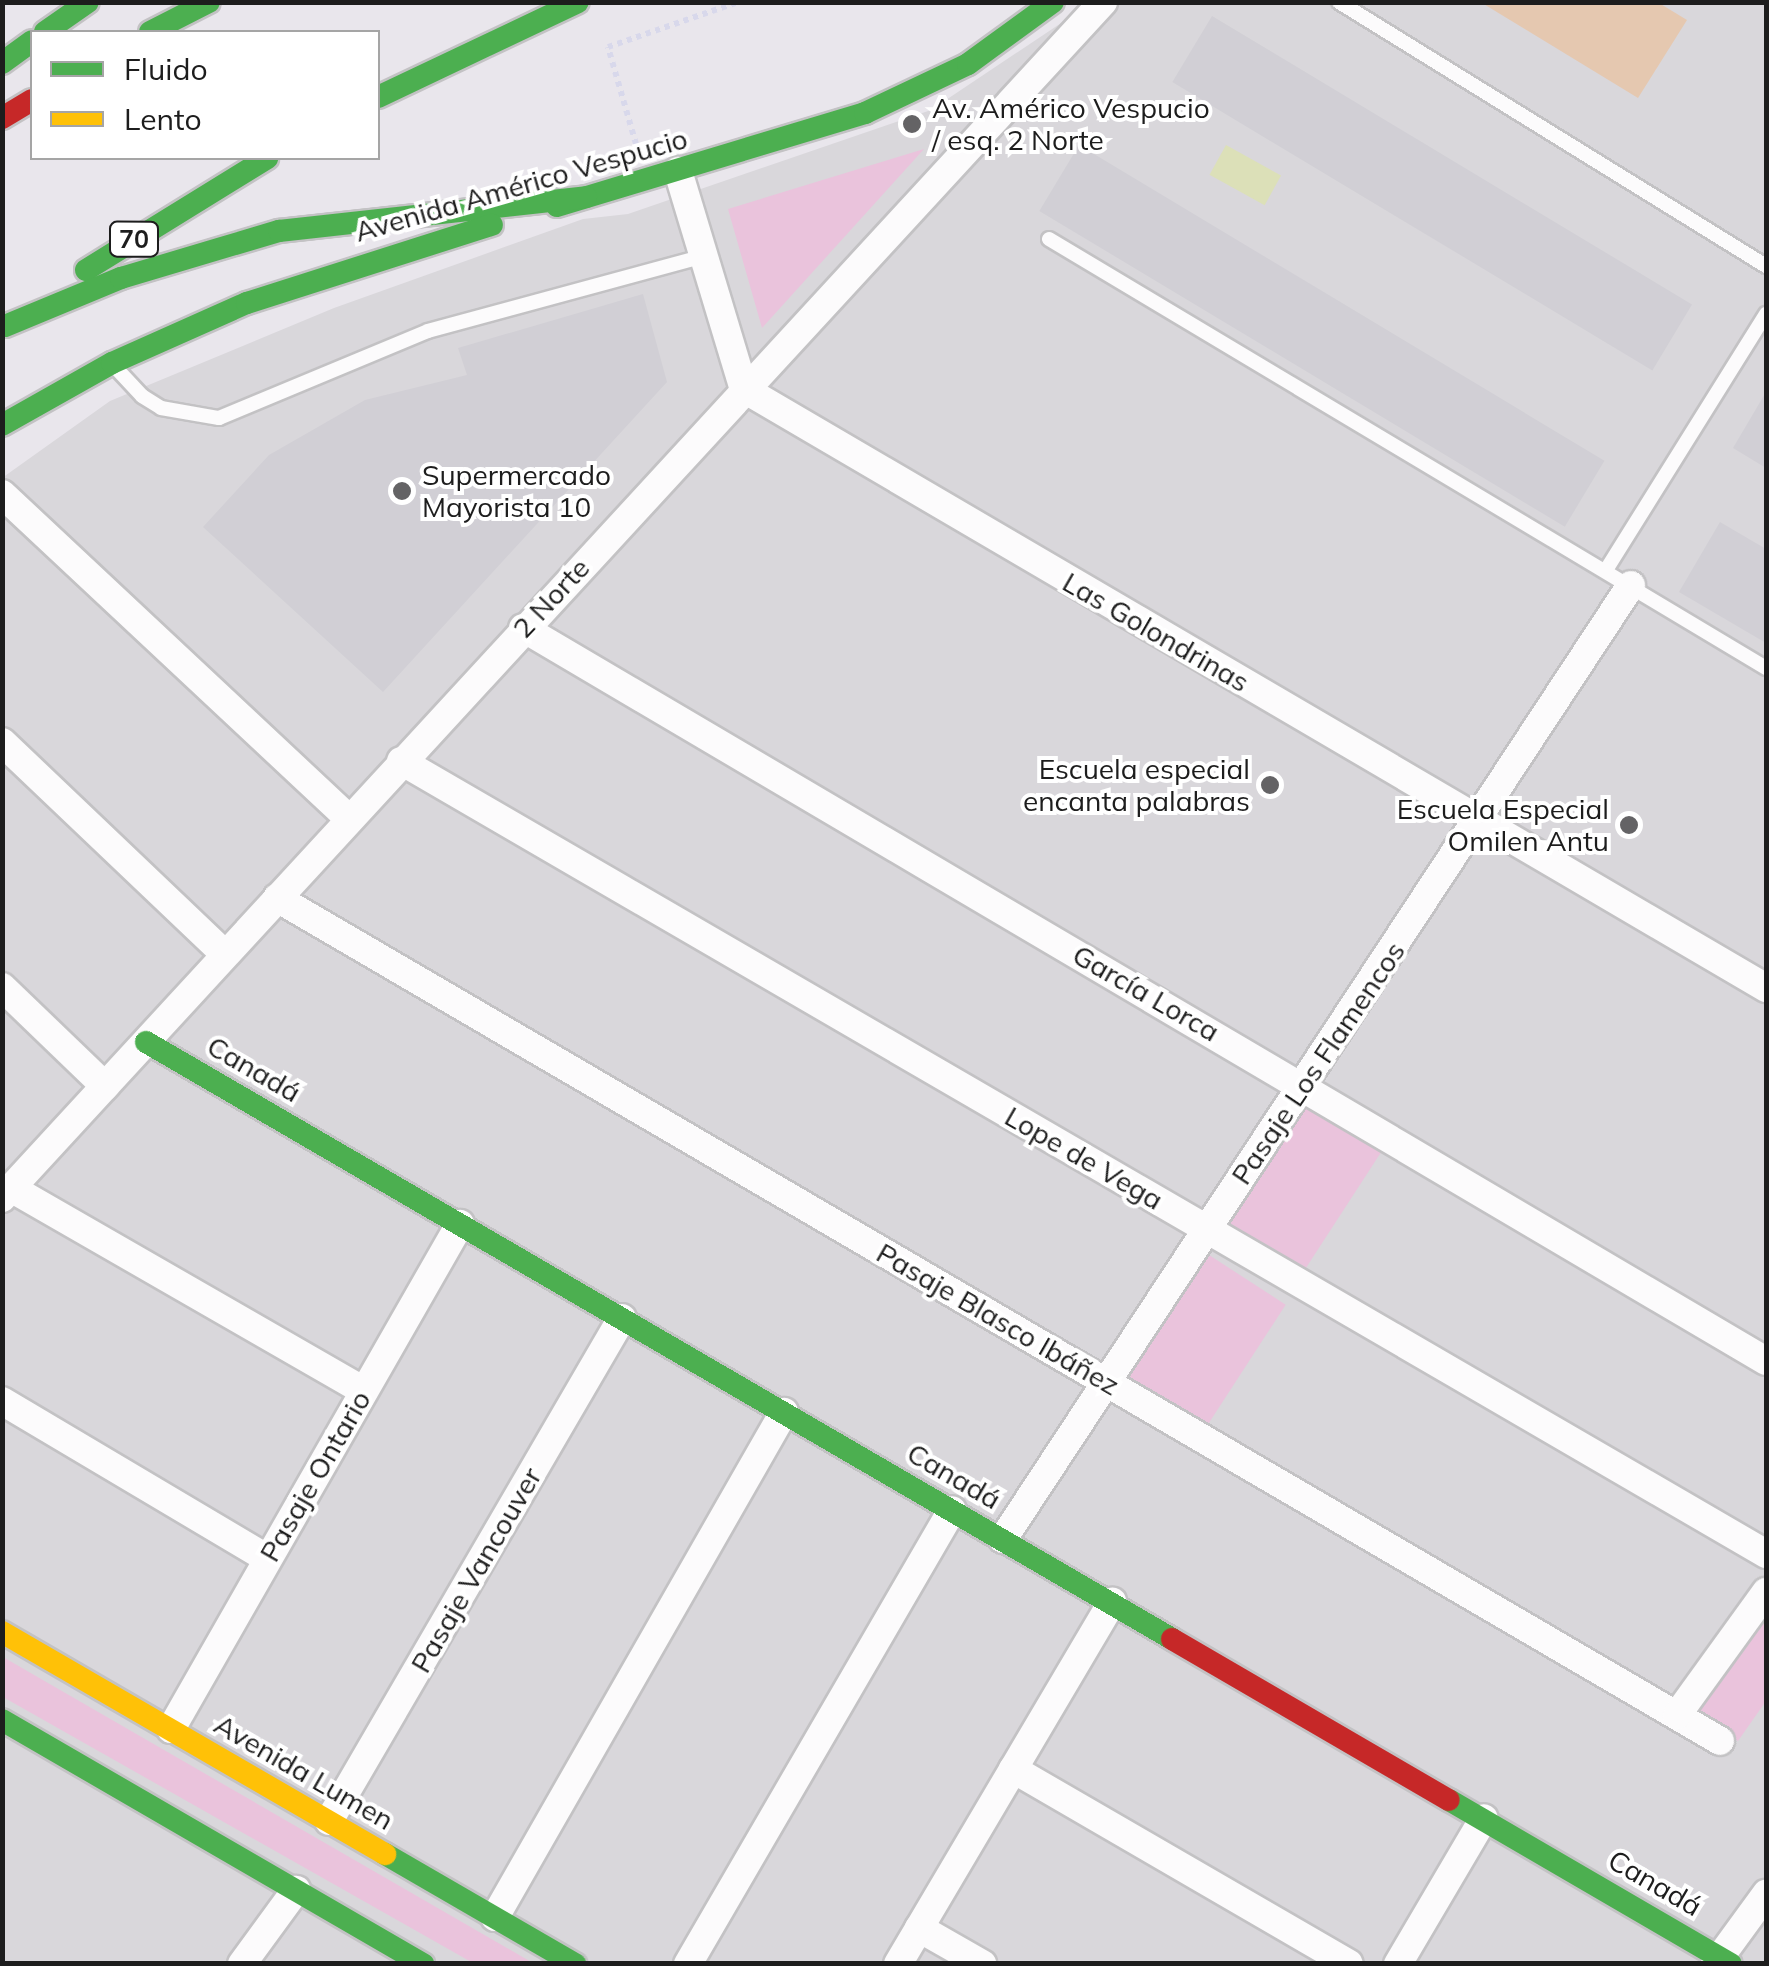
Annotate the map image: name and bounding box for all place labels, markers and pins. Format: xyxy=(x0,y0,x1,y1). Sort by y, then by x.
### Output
place label: Av. Américo Vespucio / esq. 2 Norte xyxy=(932,91,1210,157)
marker: Av. Américo Vespucio / esq. 2 Norte xyxy=(901,113,923,135)
place label: Supermercado Mayorista 10 xyxy=(422,458,611,524)
marker: Supermercado Mayorista 10 xyxy=(391,480,413,502)
place label: Escuela especial encanta palabras xyxy=(1023,752,1250,818)
marker: Escuela especial encanta palabras xyxy=(1259,774,1281,796)
place label: Escuela Especial Omilen Antu xyxy=(1397,792,1609,858)
marker: Escuela Especial Omilen Antu xyxy=(1618,814,1640,836)

